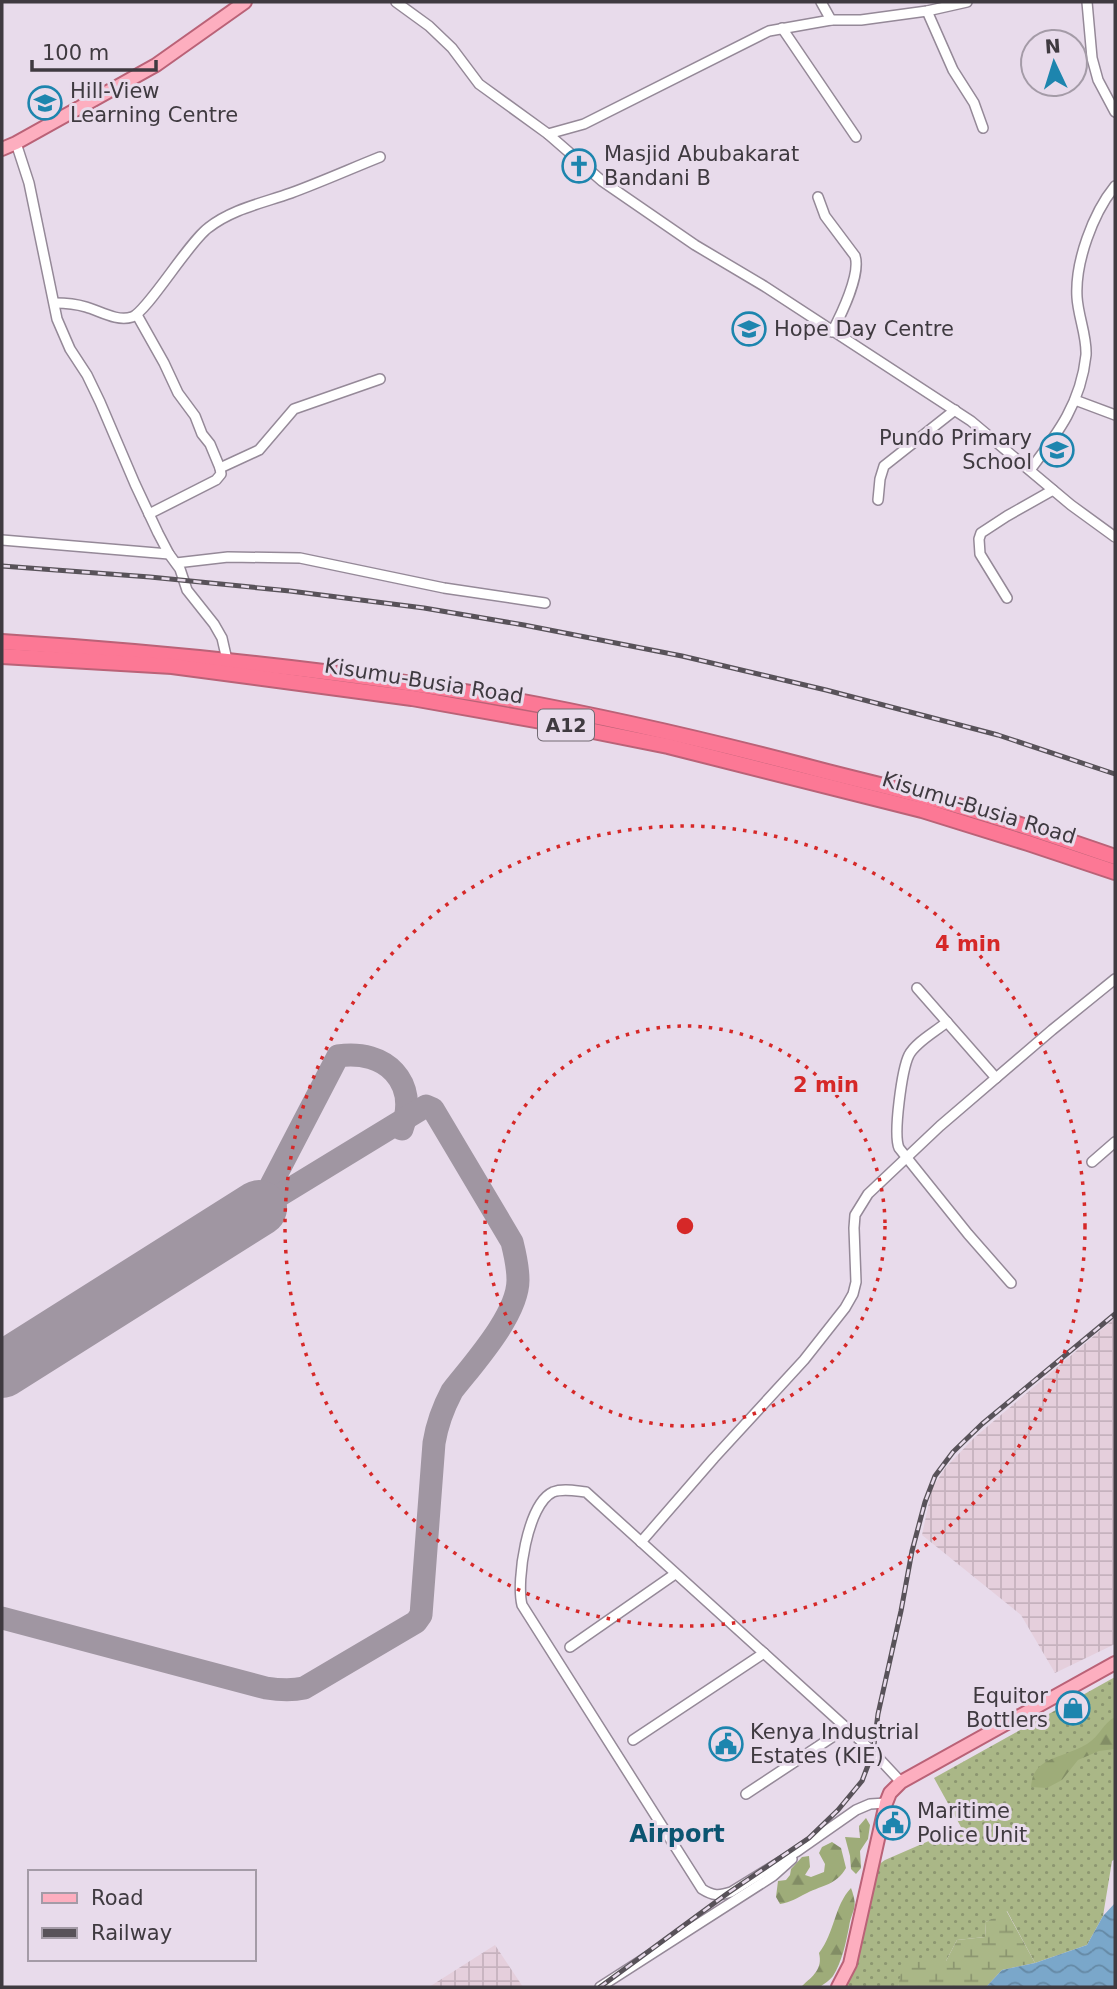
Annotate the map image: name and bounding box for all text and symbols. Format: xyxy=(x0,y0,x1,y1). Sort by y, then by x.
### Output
scale bar xyxy=(32,28,156,72)
north arrow xyxy=(1019,28,1089,98)
text: N xyxy=(1044,35,1062,58)
text: 100 m xyxy=(42,41,109,65)
place label: Hill-View Learning Centre xyxy=(70,79,238,127)
school or university icon: Hill-View Learning Centre xyxy=(26,84,64,122)
place label: Masjid Abubakarat Bandani B xyxy=(604,142,799,190)
church icon: Masjid Abubakarat Bandani B xyxy=(560,147,598,185)
school or university icon: Hope Day Centre xyxy=(730,310,768,348)
place label: Hope Day Centre xyxy=(774,317,954,341)
place label: Pundo Primary School xyxy=(879,426,1032,474)
school or university icon: Pundo Primary School xyxy=(1038,431,1076,469)
street label: Kisumu-Busia Road xyxy=(323,653,525,709)
road number: A12 xyxy=(538,710,594,740)
street label: Kisumu-Busia Road xyxy=(879,767,1079,849)
text: 4 min xyxy=(935,932,1001,956)
text: 2 min xyxy=(793,1073,859,1097)
centre of rings xyxy=(673,1214,697,1238)
place label: Equitor Bottlers xyxy=(966,1684,1048,1732)
shop icon: Equitor Bottlers xyxy=(1054,1689,1092,1727)
place label: Kenya Industrial Estates (KIE) xyxy=(750,1720,919,1768)
public building icon: Kenya Industrial Estates (KIE) xyxy=(707,1725,745,1763)
place label: Maritime Police Unit xyxy=(917,1799,1027,1847)
public building icon: Maritime Police Unit xyxy=(874,1804,912,1842)
district label: Airport xyxy=(629,1820,725,1848)
legend xyxy=(28,1870,256,1961)
text: Road xyxy=(91,1886,144,1910)
text: Railway xyxy=(91,1921,172,1945)

